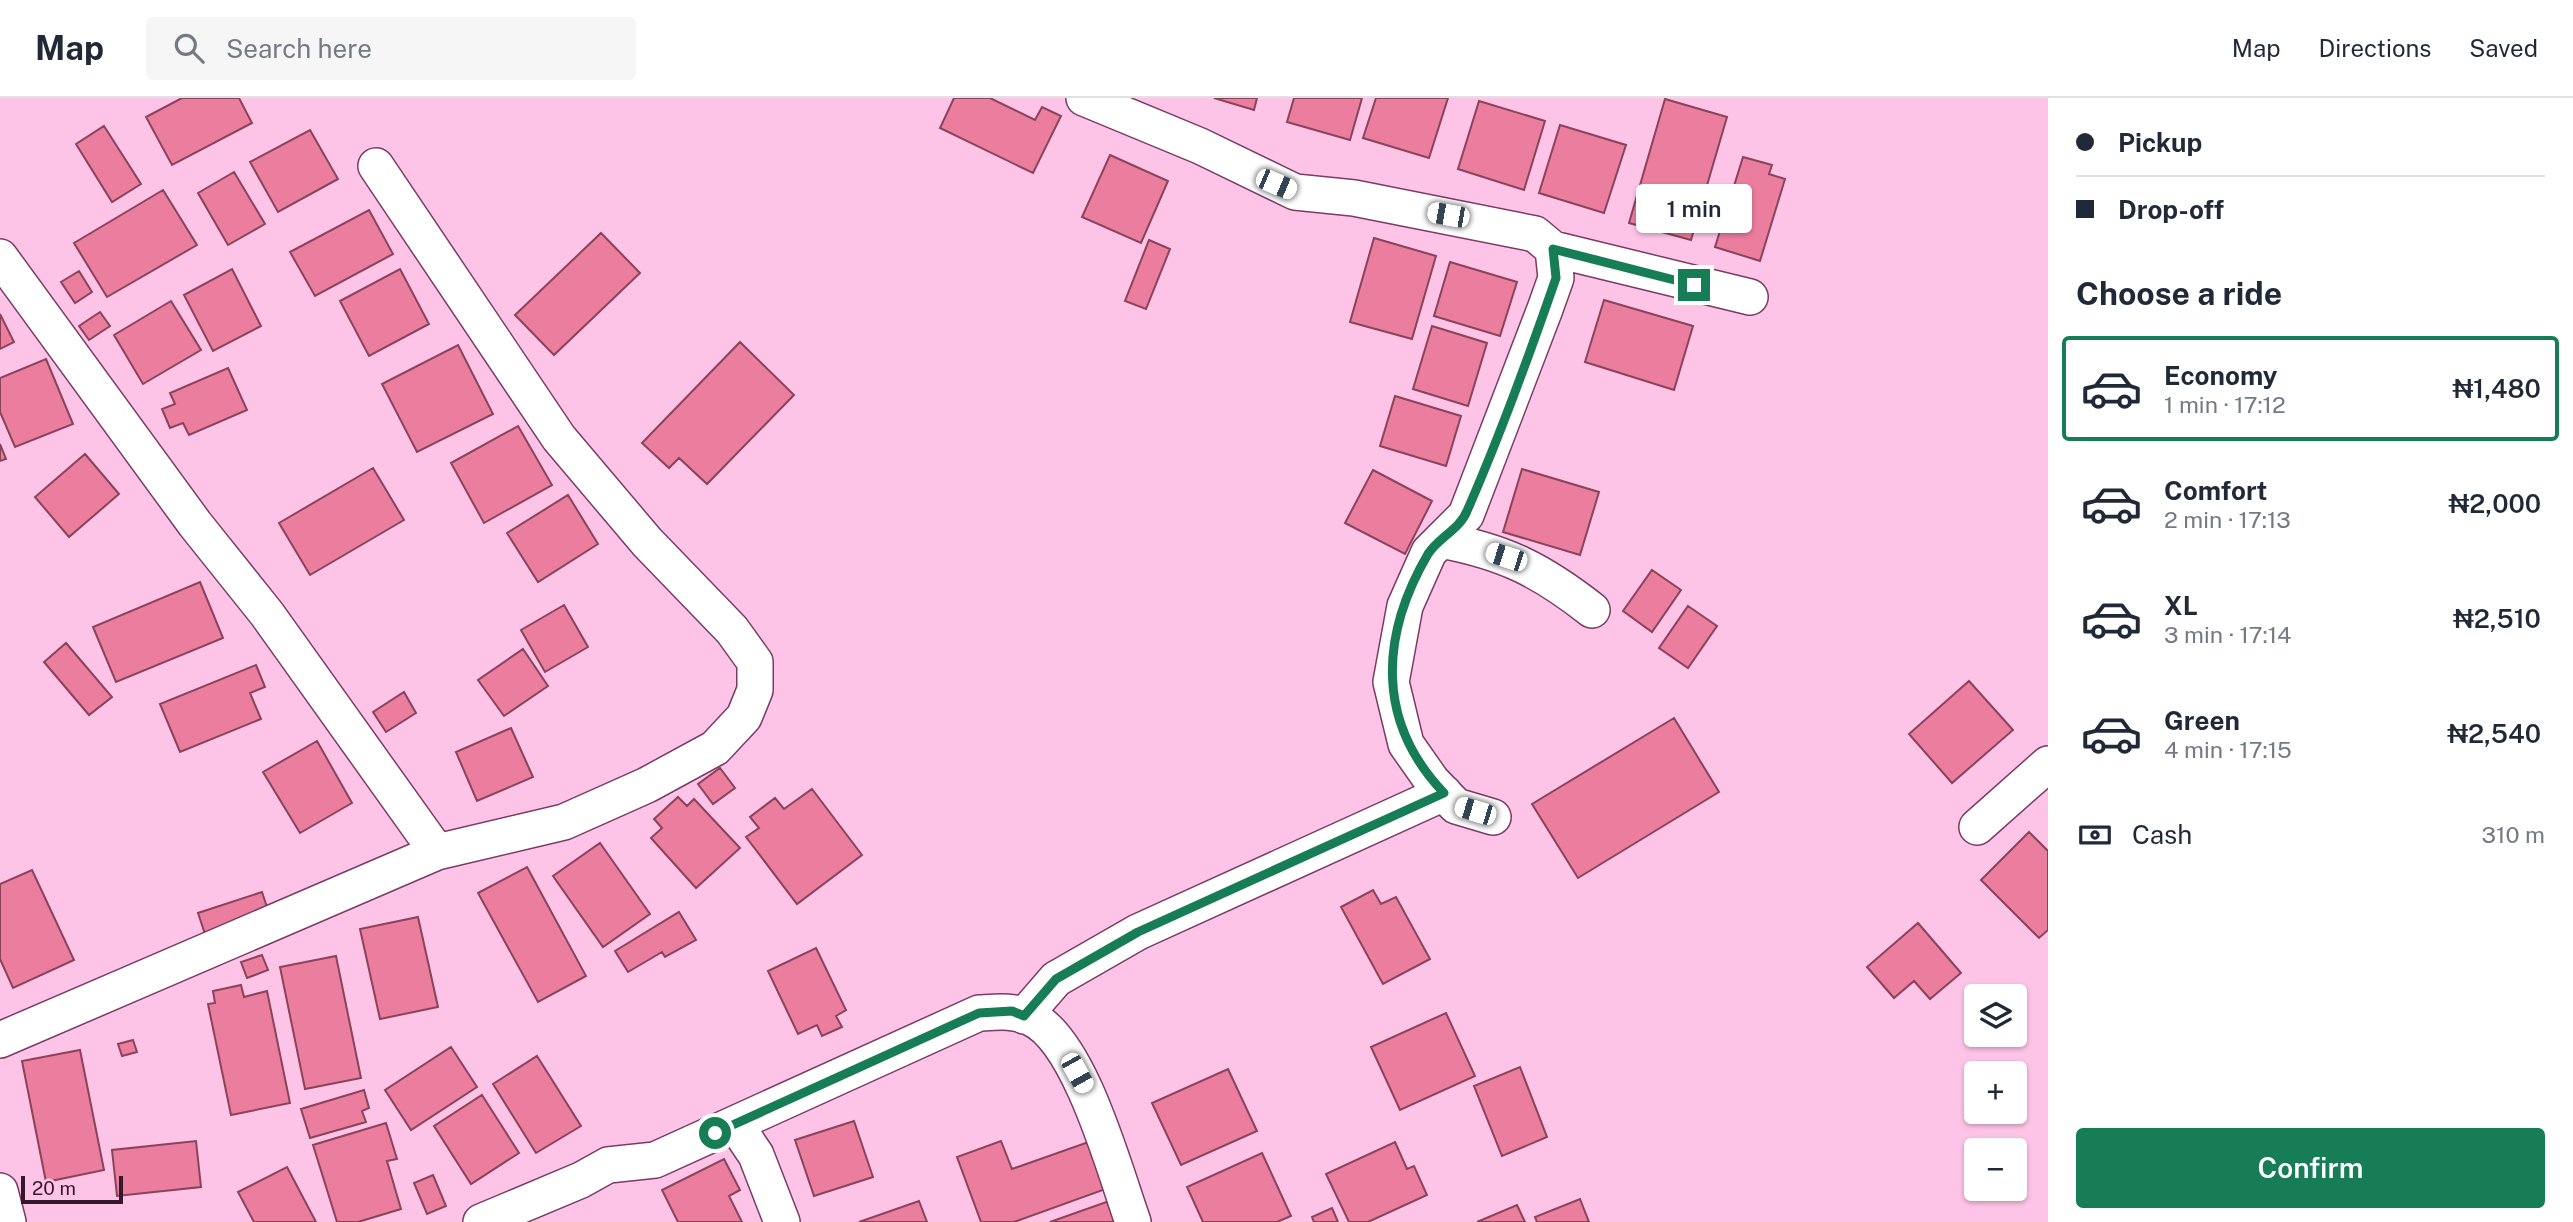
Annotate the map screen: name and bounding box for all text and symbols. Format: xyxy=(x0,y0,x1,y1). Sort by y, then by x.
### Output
search box xyxy=(146,17,636,80)
text: Map xyxy=(35,29,104,67)
icon: search xyxy=(170,29,208,67)
text: Search here xyxy=(226,33,372,64)
text: Map xyxy=(2232,34,2281,62)
text: Directions xyxy=(2319,34,2431,62)
text: Saved xyxy=(2469,34,2538,62)
text: Pickup xyxy=(2118,127,2202,158)
car xyxy=(1253,166,1300,202)
callout: 1 min xyxy=(1636,184,1752,232)
text: Drop-off xyxy=(2118,194,2224,225)
text: 1 min xyxy=(1667,195,1721,222)
car xyxy=(1426,201,1471,229)
route end xyxy=(1678,269,1710,301)
text: Choose a ride xyxy=(2076,275,2282,312)
icon: car xyxy=(2080,357,2143,420)
text: Economy xyxy=(2164,360,2277,391)
text: ₦1,480 xyxy=(2453,373,2541,404)
text: 1 min · 17:12 xyxy=(2164,391,2286,418)
icon: car xyxy=(2080,472,2143,535)
text: Comfort xyxy=(2164,475,2267,506)
text: ₦2,000 xyxy=(2449,488,2541,519)
text: 2 min · 17:13 xyxy=(2164,506,2291,533)
car xyxy=(1483,541,1530,573)
icon: car xyxy=(2080,587,2143,650)
text: XL xyxy=(2164,590,2198,621)
text: ₦2,510 xyxy=(2453,603,2541,634)
text: 3 min · 17:14 xyxy=(2164,621,2292,648)
icon: car xyxy=(2080,702,2143,765)
text: Green xyxy=(2164,705,2240,736)
text: ₦2,540 xyxy=(2447,718,2541,749)
text: 4 min · 17:15 xyxy=(2164,736,2292,763)
car xyxy=(1452,795,1499,827)
icon: cash xyxy=(2076,816,2114,854)
text: Cash xyxy=(2132,819,2192,850)
text: 310 m xyxy=(2482,821,2545,848)
map controls xyxy=(1964,984,2027,1201)
button: layers xyxy=(1964,984,2027,1047)
car xyxy=(1058,1050,1097,1096)
button: + xyxy=(1964,1061,2027,1124)
route start xyxy=(699,1117,731,1149)
button: Confirm xyxy=(2076,1128,2545,1208)
button: − xyxy=(1964,1138,2027,1201)
scale bar xyxy=(21,1173,122,1205)
text: 20 m xyxy=(32,1177,76,1199)

